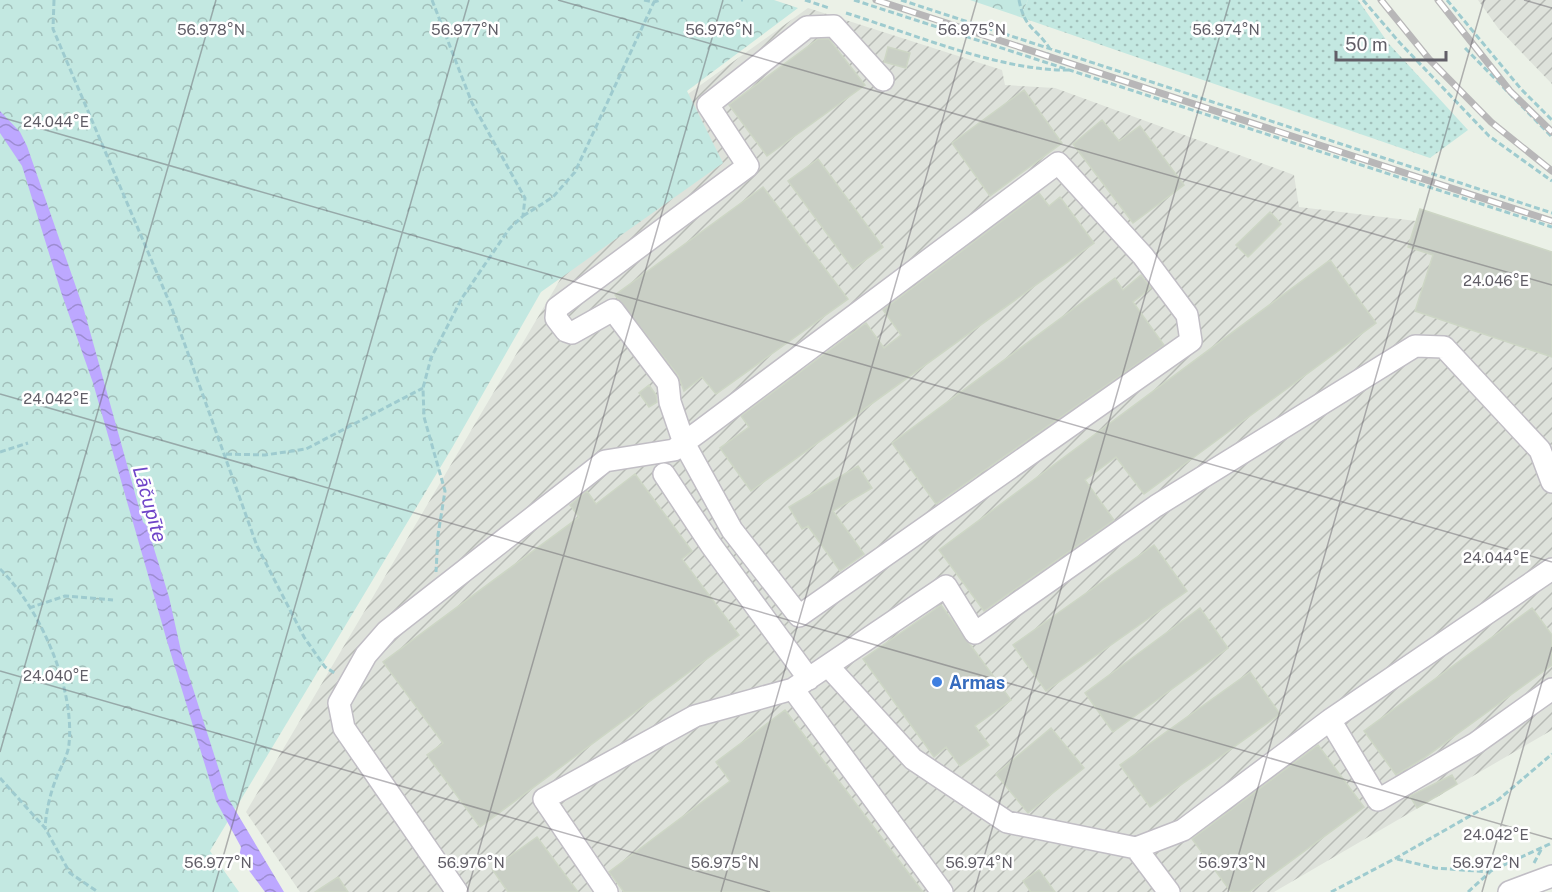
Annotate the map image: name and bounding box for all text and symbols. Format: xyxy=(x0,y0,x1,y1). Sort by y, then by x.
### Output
text: 56.978°N xyxy=(177,21,245,38)
text: 56.977°N xyxy=(431,21,499,38)
text: 56.976°N xyxy=(685,21,753,38)
text: 56.975°N xyxy=(938,21,1006,38)
text: 56.974°N xyxy=(1192,21,1260,38)
scale bar xyxy=(1336,24,1446,62)
text: 50 m xyxy=(1345,34,1388,55)
text: 24.044°E xyxy=(23,113,89,130)
text: 24.046°E xyxy=(1463,272,1529,289)
text: 24.042°E xyxy=(23,390,89,407)
water label: Lāčupīte xyxy=(128,463,172,545)
text: 24.044°E xyxy=(1463,549,1529,566)
text: 24.040°E xyxy=(23,667,89,684)
place label: Armas xyxy=(949,672,1005,693)
marker: Armas xyxy=(930,675,944,689)
text: 24.042°E xyxy=(1463,826,1529,843)
text: 56.977°N xyxy=(184,854,252,871)
text: 56.976°N xyxy=(437,854,505,871)
text: 56.975°N xyxy=(691,854,759,871)
text: 56.974°N xyxy=(945,854,1013,871)
text: 56.973°N xyxy=(1198,854,1266,871)
text: 56.972°N xyxy=(1452,854,1520,871)

